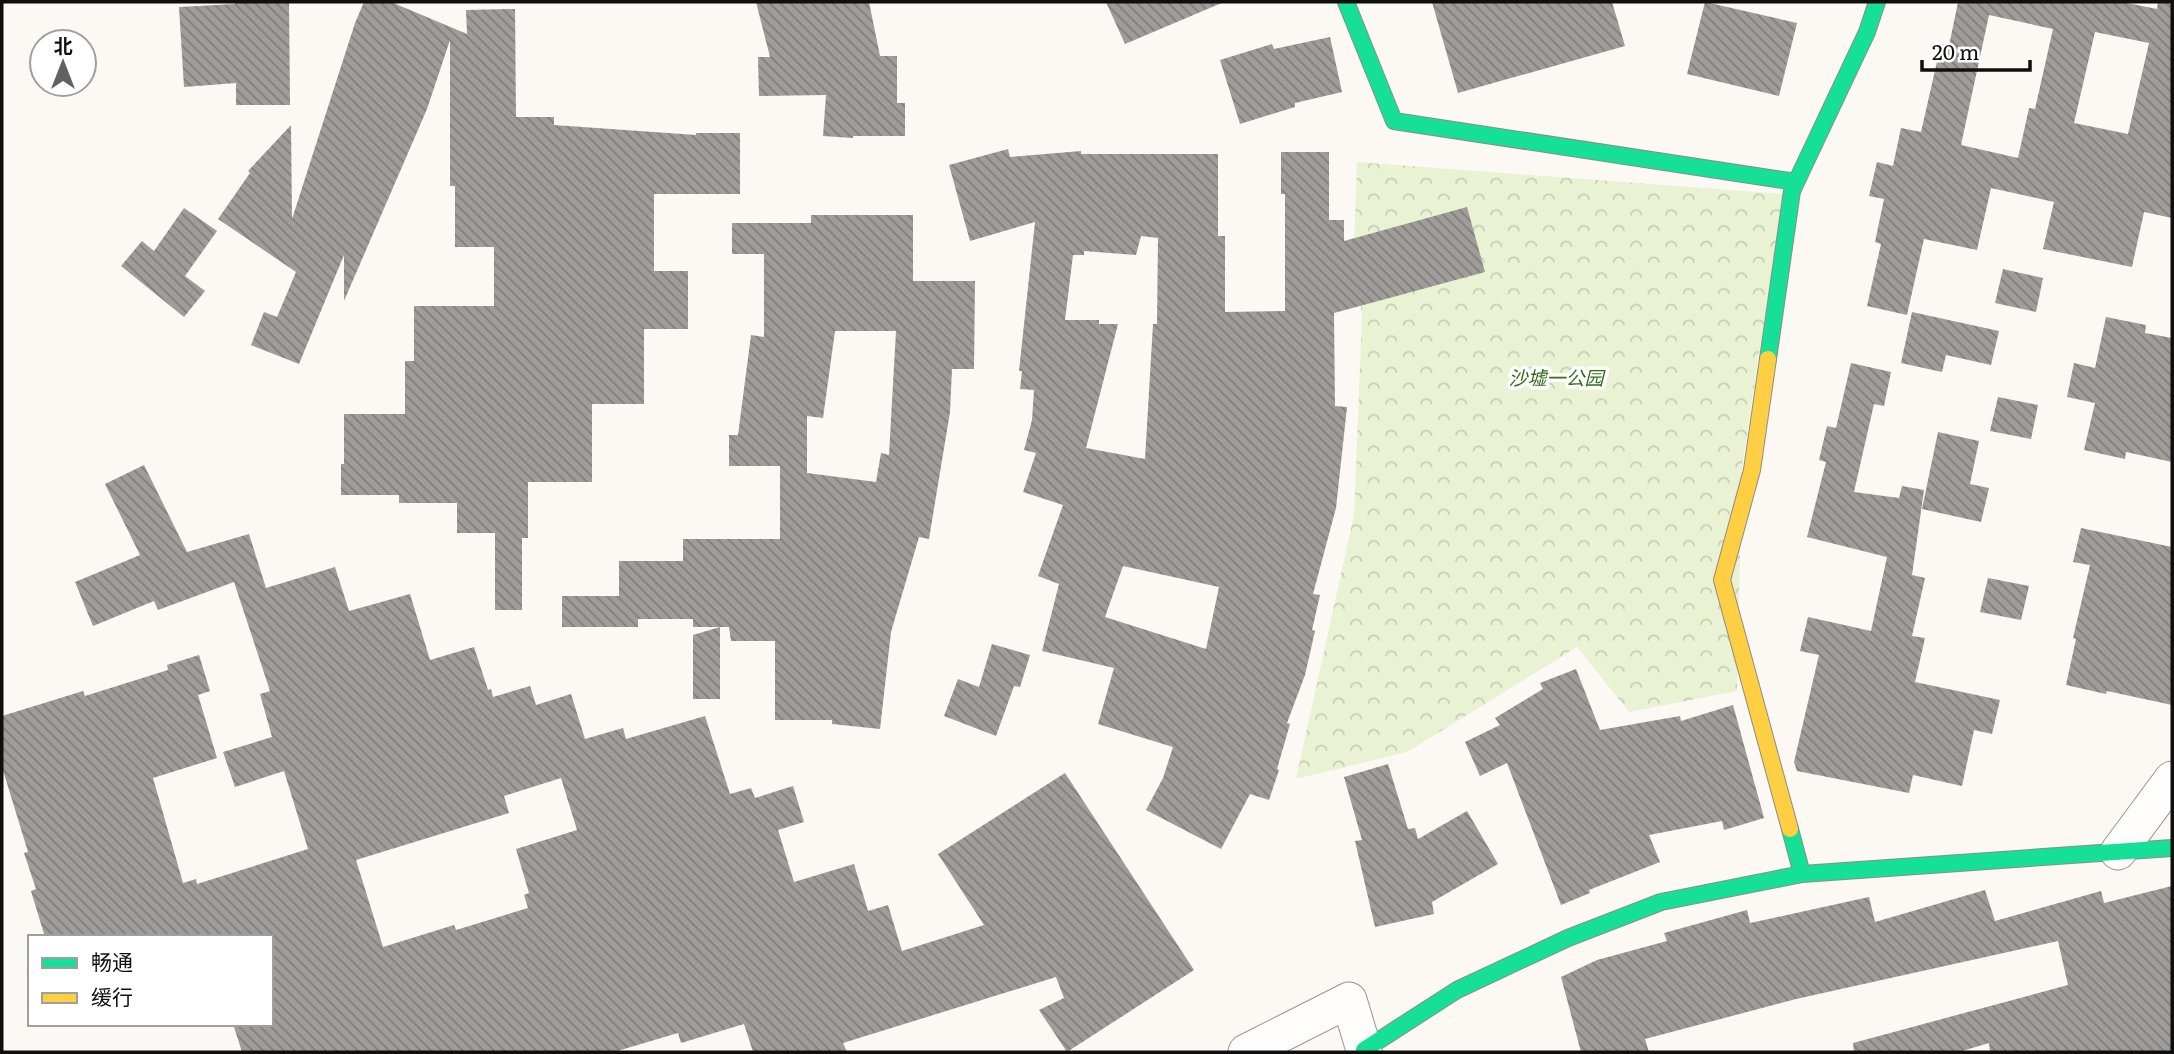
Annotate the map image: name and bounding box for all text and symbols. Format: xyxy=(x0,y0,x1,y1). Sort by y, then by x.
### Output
north arrow xyxy=(28,28,98,98)
scale bar xyxy=(1922,28,2030,72)
text: 北 xyxy=(53,31,73,59)
text: 20 m xyxy=(1932,35,1979,66)
park label: 沙墟一公园 xyxy=(1508,363,1606,391)
legend xyxy=(28,935,273,1026)
text: 畅通 xyxy=(91,945,133,976)
text: 缓行 xyxy=(91,980,133,1011)

